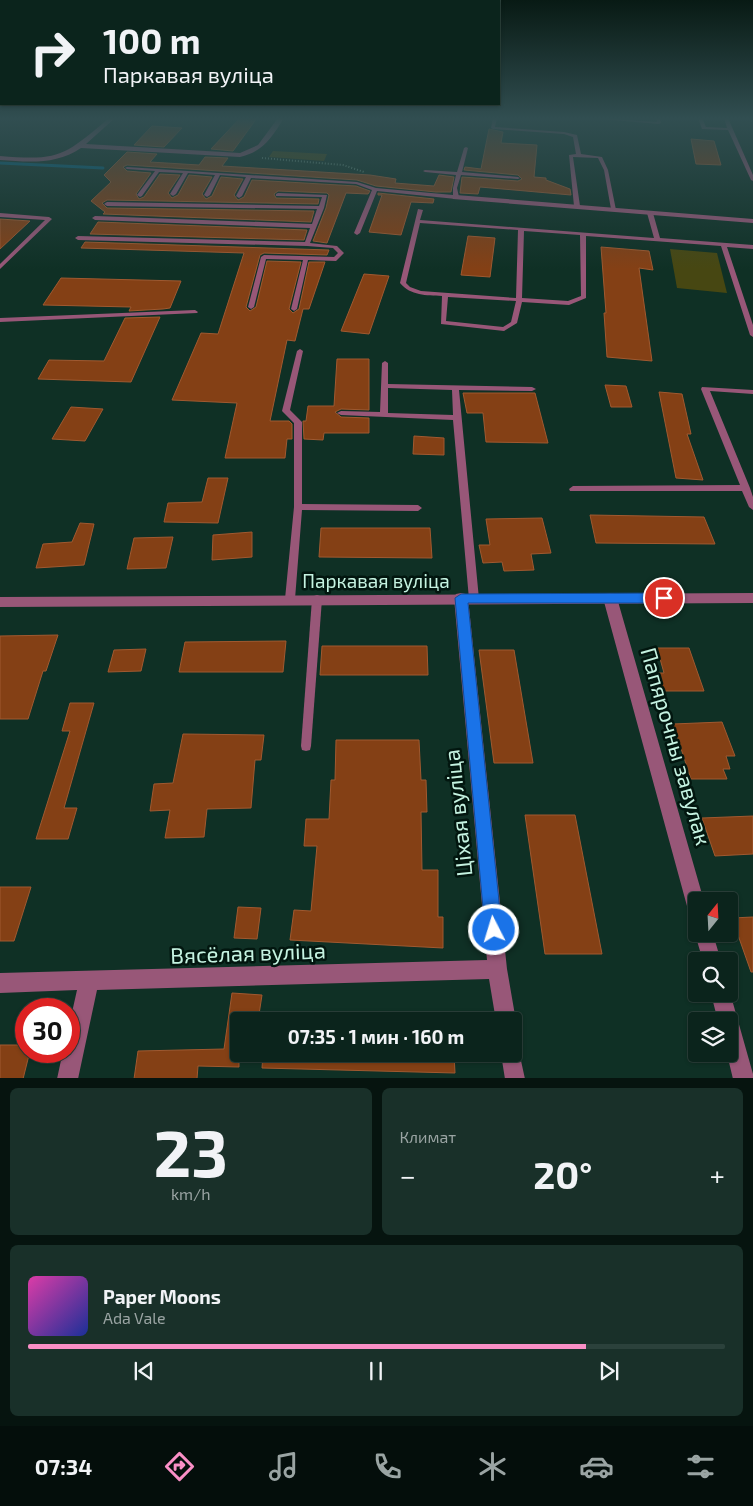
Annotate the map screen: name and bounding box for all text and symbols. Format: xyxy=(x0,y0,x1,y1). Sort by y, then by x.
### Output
text: 100 m xyxy=(103,19,201,61)
icon: right xyxy=(20,20,85,85)
text: Паркавая вуліца xyxy=(103,61,274,87)
street label: Паркавая вуліца xyxy=(302,569,450,593)
pin xyxy=(643,577,685,619)
icon: arrive xyxy=(650,584,678,612)
street label: Папярочны завулак xyxy=(635,644,718,848)
street label: Ціхая вуліца xyxy=(437,748,478,878)
north arrow xyxy=(688,892,738,942)
map controls xyxy=(688,892,738,1062)
position arrow xyxy=(467,903,519,955)
street label: Вясёлая вуліца xyxy=(170,936,326,969)
button: search xyxy=(688,952,738,1002)
speed limit sign: 30 xyxy=(15,998,80,1063)
button: layers xyxy=(688,1012,738,1062)
text: 07:35 · 1 мин · 160 m xyxy=(288,1025,464,1048)
text: 23 xyxy=(153,1112,228,1190)
text: Климат xyxy=(400,1127,456,1146)
text: 20° xyxy=(533,1151,592,1197)
text: − xyxy=(400,1158,416,1192)
text: + xyxy=(710,1158,725,1192)
text: km/h xyxy=(171,1184,211,1203)
text: Paper Moons xyxy=(103,1285,221,1308)
text: Ada Vale xyxy=(103,1308,166,1327)
icon: previous xyxy=(130,1357,158,1385)
icon: pause xyxy=(362,1357,390,1385)
icon: next xyxy=(595,1357,623,1385)
icon: directions xyxy=(162,1449,197,1484)
icon: music xyxy=(266,1449,301,1484)
icon: phone xyxy=(370,1449,405,1484)
icon: climate xyxy=(475,1449,510,1484)
icon: car xyxy=(579,1449,614,1484)
icon: filters xyxy=(683,1449,718,1484)
text: 07:34 xyxy=(35,1453,92,1479)

